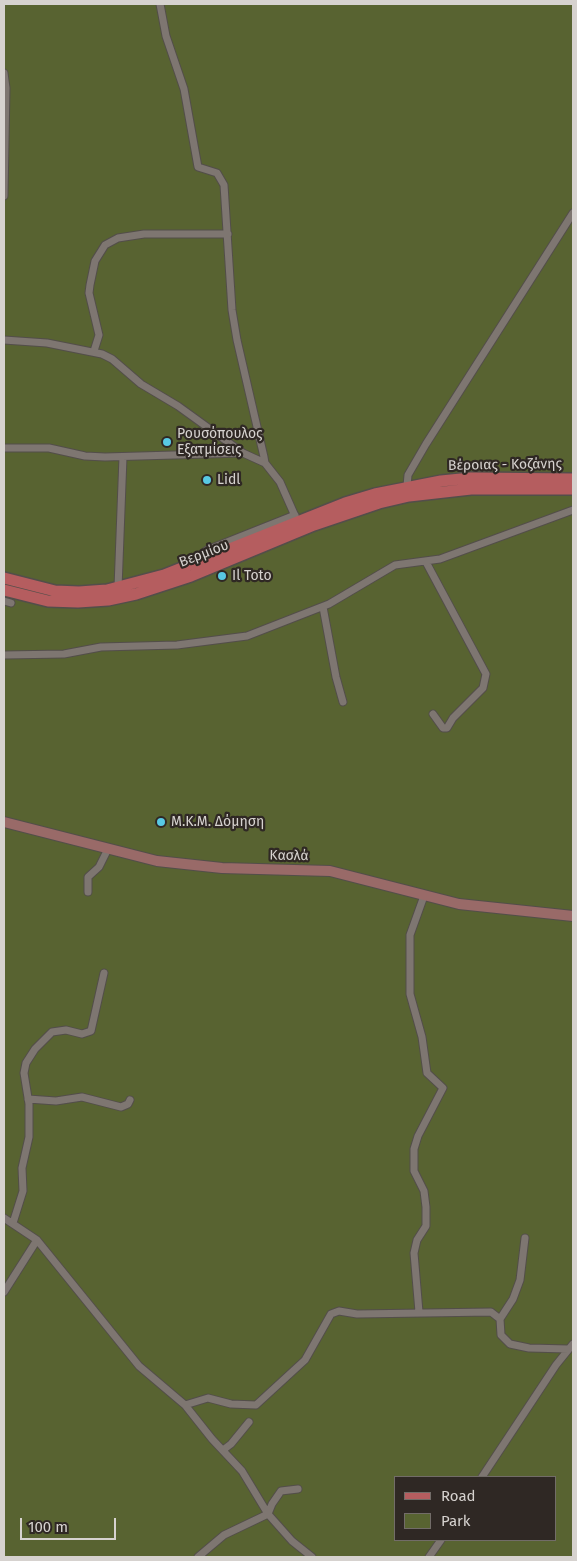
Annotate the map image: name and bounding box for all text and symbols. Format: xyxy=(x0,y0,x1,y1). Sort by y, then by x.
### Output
place label: Ρουσόπουλος Εξατμίσεις xyxy=(177,426,263,458)
marker: Ρουσόπουλος Εξατμίσεις xyxy=(161,436,173,448)
street label: Βέροιας - Κοζάνης xyxy=(448,456,562,474)
place label: Lidl xyxy=(217,472,240,488)
marker: Lidl xyxy=(201,474,213,486)
street label: Βερμίου xyxy=(177,537,231,571)
place label: Il Toto xyxy=(232,568,272,584)
marker: Il Toto xyxy=(216,570,228,582)
place label: Μ.Κ.Μ. Δόμηση xyxy=(171,814,264,830)
marker: Μ.Κ.Μ. Δόμηση xyxy=(155,816,167,828)
street label: Κασλά xyxy=(269,847,309,865)
legend xyxy=(394,1476,557,1541)
text: Road xyxy=(441,1487,476,1505)
scale bar xyxy=(22,1508,119,1540)
text: Park xyxy=(441,1512,471,1530)
text: 100 m xyxy=(28,1518,68,1536)

